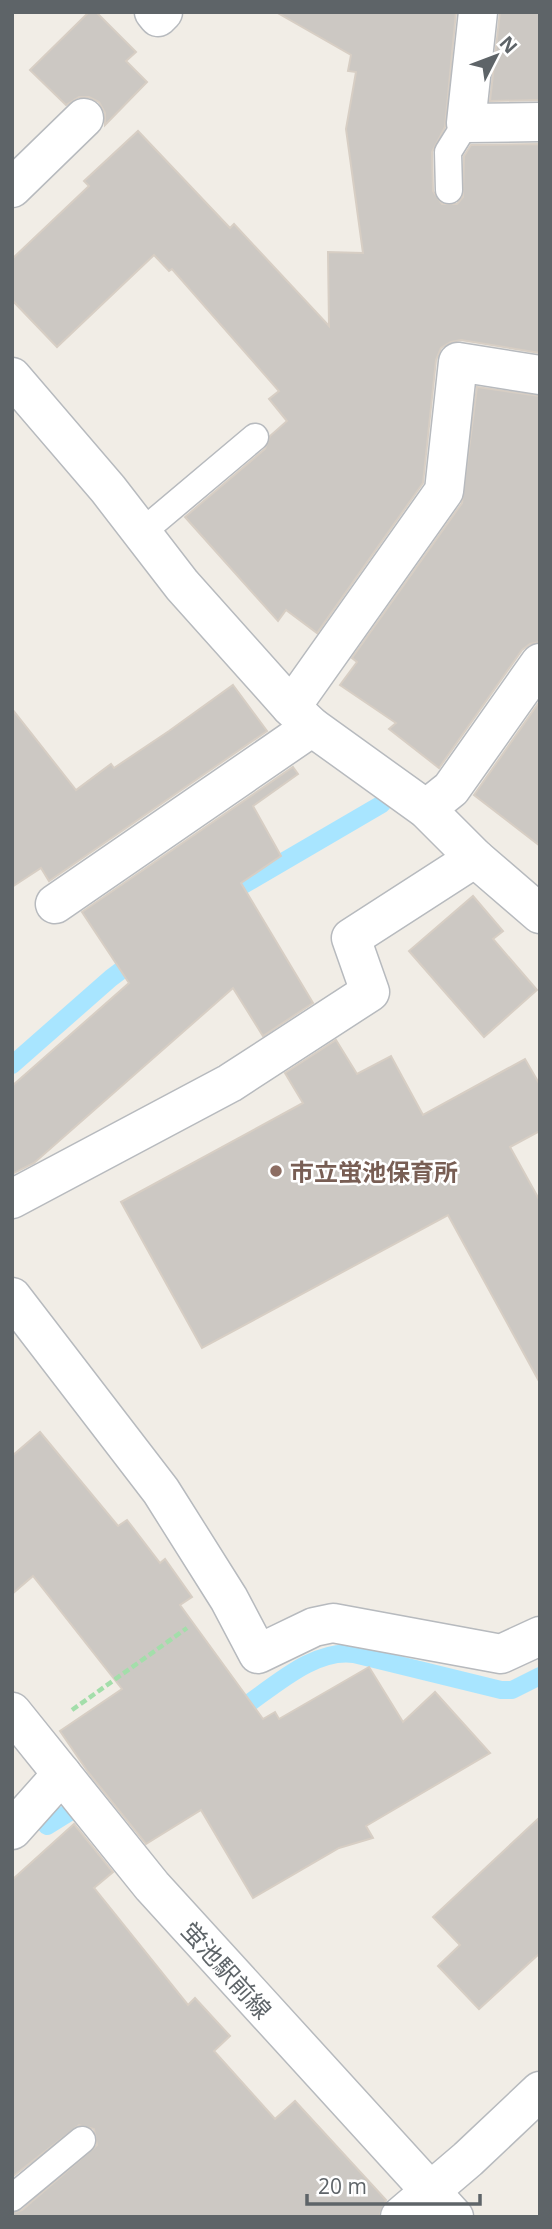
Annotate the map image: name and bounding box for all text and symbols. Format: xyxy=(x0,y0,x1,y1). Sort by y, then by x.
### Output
north arrow xyxy=(461,21,531,91)
text: N xyxy=(494,30,523,59)
place label: 市立蛍池保育所 xyxy=(290,1155,458,1188)
marker: 市立蛍池保育所 xyxy=(268,1163,284,1179)
street label: 蛍池駅前線 xyxy=(175,1914,279,2026)
scale bar xyxy=(307,2162,480,2206)
text: 20 m xyxy=(318,2172,367,2200)

